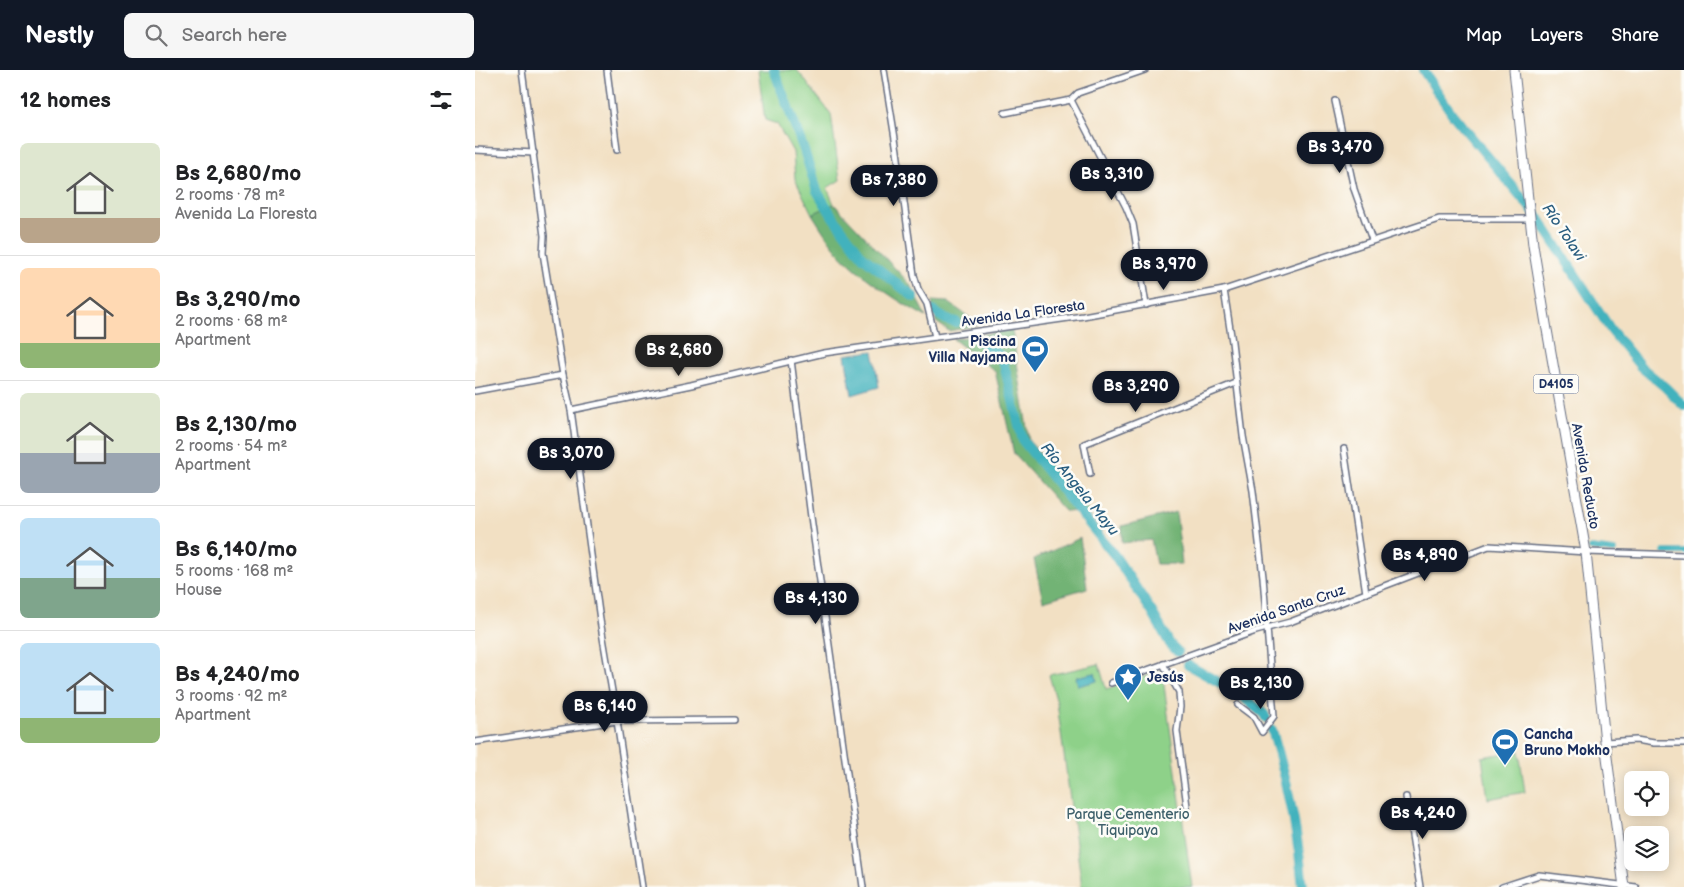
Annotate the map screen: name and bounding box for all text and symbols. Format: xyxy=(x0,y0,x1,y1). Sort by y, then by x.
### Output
search box xyxy=(124,13,474,58)
text: Nestly xyxy=(25,21,94,50)
icon: search xyxy=(142,21,170,49)
text: Search here xyxy=(182,24,287,47)
text: Map xyxy=(1466,25,1502,46)
text: Layers xyxy=(1530,25,1583,46)
text: Share xyxy=(1611,25,1659,46)
icon: filters xyxy=(427,86,455,114)
text: 12 homes xyxy=(20,88,111,113)
pin: Bs 3,470 xyxy=(1288,132,1392,174)
text: Bs 3,470 xyxy=(1308,138,1372,157)
pin: Bs 3,310 xyxy=(1060,158,1164,201)
text: Bs 2,680/mo xyxy=(175,161,301,186)
icon: home xyxy=(60,163,120,223)
pin: Bs 7,380 xyxy=(842,164,946,207)
text: Bs 3,310 xyxy=(1081,165,1143,184)
text: Bs 7,380 xyxy=(862,171,926,190)
text: 2 rooms · 78 m² xyxy=(175,186,285,205)
water label: Río Tolavi xyxy=(1538,200,1590,265)
text: Avenida La Floresta xyxy=(175,205,317,224)
pin: Bs 3,970 xyxy=(1112,248,1216,291)
text: Bs 3,970 xyxy=(1132,255,1196,274)
text: Bs 3,290/mo xyxy=(175,287,300,312)
icon: home xyxy=(60,288,120,348)
street label: Avenida La Floresta xyxy=(960,296,1086,331)
text: 2 rooms · 68 m² xyxy=(175,312,288,331)
text: Apartment xyxy=(175,331,251,350)
place label: Piscina Villa Nayjama xyxy=(929,333,1016,366)
pin: Bs 2,680 xyxy=(627,334,731,377)
sports icon: Piscina Villa Nayjama xyxy=(1020,334,1050,373)
text: Bs 2,680 xyxy=(646,341,712,360)
pin: Bs 3,290 xyxy=(1084,370,1188,413)
road number: D4105 xyxy=(1533,374,1579,394)
text: Bs 3,290 xyxy=(1103,377,1169,396)
text: Bs 2,130/mo xyxy=(175,412,297,437)
icon: home xyxy=(60,413,120,473)
street label: Avenida Reducto xyxy=(1568,422,1603,530)
text: 2 rooms · 54 m² xyxy=(175,437,287,456)
pin: Bs 3,070 xyxy=(519,438,623,480)
water label: Río Angela Mayu xyxy=(1036,439,1123,540)
text: Bs 3,070 xyxy=(538,444,604,463)
text: Apartment xyxy=(175,456,251,475)
text: Bs 6,140/mo xyxy=(175,537,297,562)
icon: home xyxy=(60,538,120,598)
pin: Bs 4,890 xyxy=(1373,540,1477,582)
text: Bs 4,890 xyxy=(1392,546,1458,565)
text: 5 rooms · 168 m² xyxy=(175,562,293,581)
text: House xyxy=(175,581,222,600)
street label: Avenida Santa Cruz xyxy=(1225,581,1347,638)
pin: Bs 4,130 xyxy=(764,582,868,625)
text: Bs 4,130 xyxy=(785,589,847,608)
text: Bs 4,240/mo xyxy=(175,662,300,687)
place icon: Jesús xyxy=(1113,662,1143,701)
icon: home xyxy=(60,663,120,723)
pin: Bs 2,130 xyxy=(1209,668,1313,710)
place label: Jesús xyxy=(1147,669,1184,686)
text: Bs 2,130 xyxy=(1230,674,1292,693)
text: 3 rooms · 92 m² xyxy=(175,687,288,706)
pin: Bs 6,140 xyxy=(553,690,657,733)
text: Bs 6,140 xyxy=(574,697,636,716)
text: Apartment xyxy=(175,706,251,725)
place label: Cancha Bruno Mokho xyxy=(1524,726,1610,759)
sports icon: Cancha Bruno Mokho xyxy=(1490,727,1520,766)
map controls xyxy=(1624,771,1669,871)
button: locate xyxy=(1624,771,1669,816)
pin: Bs 4,240 xyxy=(1371,798,1475,840)
text: Bs 4,240 xyxy=(1391,804,1455,823)
park label: Parque Cementerio Tiquipaya xyxy=(1066,806,1190,839)
button: layers xyxy=(1624,826,1669,871)

